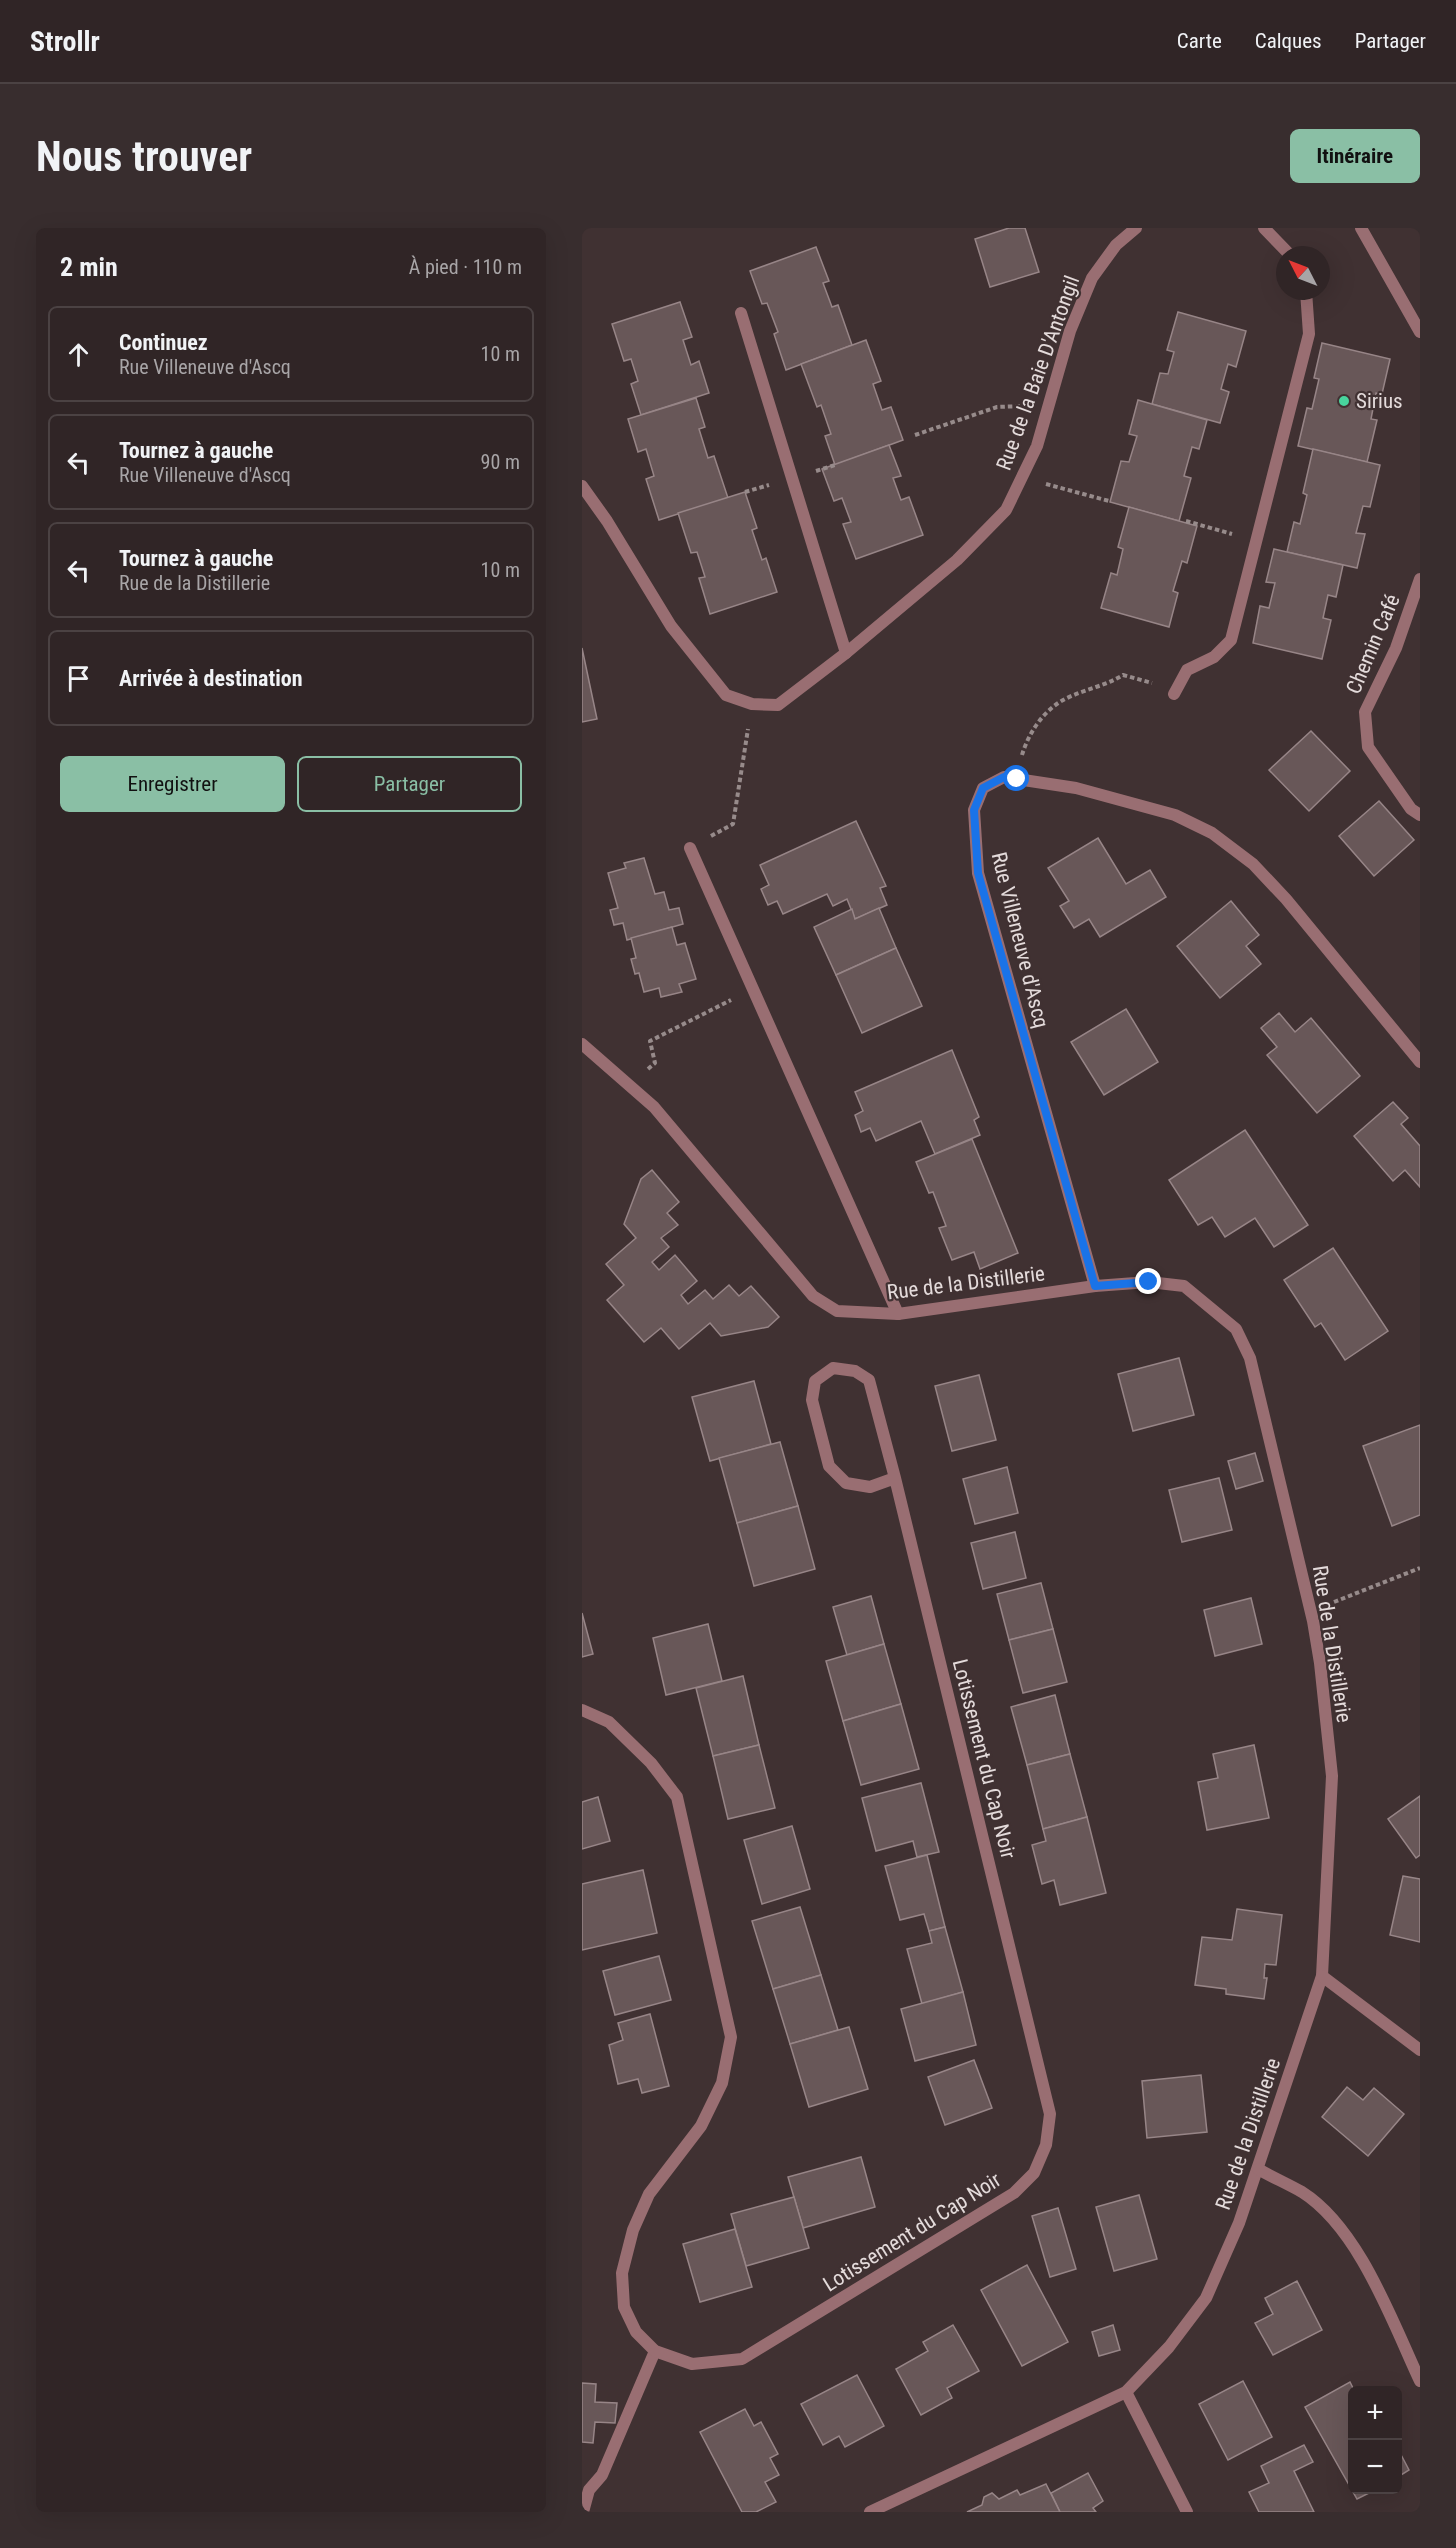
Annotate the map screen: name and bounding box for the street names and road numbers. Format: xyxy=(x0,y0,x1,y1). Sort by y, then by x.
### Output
street label: Rue de la Baie D'Antongil xyxy=(992,272,1084,474)
street label: Chemin Café xyxy=(1341,591,1405,697)
street label: Rue Villeneuve d'Ascq xyxy=(987,850,1053,1030)
street label: Rue de la Distillerie xyxy=(886,1261,1046,1305)
street label: Rue de la Distillerie xyxy=(1308,1564,1356,1724)
street label: Lotissement du Cap Noir xyxy=(948,1657,1020,1861)
street label: Rue de la Distillerie xyxy=(1211,2055,1285,2213)
street label: Lotissement du Cap Noir xyxy=(819,2168,1005,2296)

